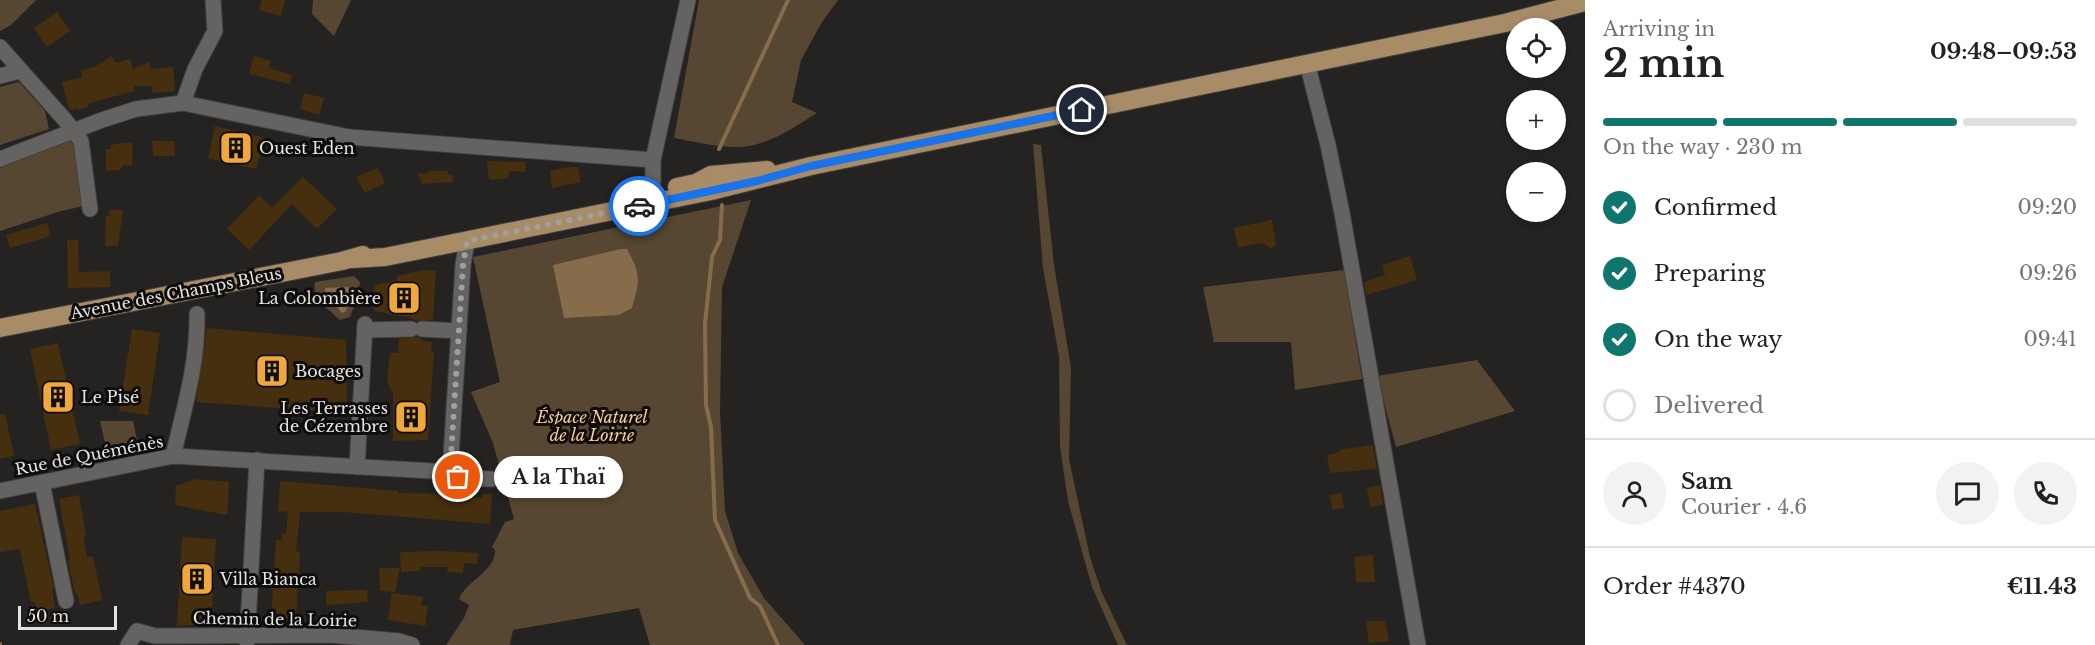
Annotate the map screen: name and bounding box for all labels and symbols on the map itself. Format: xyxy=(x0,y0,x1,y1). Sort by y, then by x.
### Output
pin xyxy=(1056,84,1107,135)
building icon: Ouest Eden xyxy=(218,130,254,166)
place label: Ouest Eden xyxy=(259,138,355,158)
courier xyxy=(609,176,669,236)
street label: Avenue des Champs Bleus xyxy=(68,263,283,323)
building icon: La Colombière xyxy=(386,280,422,316)
place label: La Colombière xyxy=(258,288,381,308)
building icon: Bocages xyxy=(254,353,290,389)
place label: Bocages xyxy=(295,361,361,381)
building icon: Le Pisé xyxy=(40,379,76,415)
place label: Le Pisé xyxy=(81,387,139,407)
place label: Les Terrasses de Cézembre xyxy=(279,398,388,436)
building icon: Les Terrasses de Cézembre xyxy=(393,399,429,435)
park label: Éspace Naturel de la Loirie xyxy=(535,407,649,445)
street label: Rue de Quéménès xyxy=(13,431,165,479)
pin xyxy=(432,451,483,502)
callout: A la Thaï xyxy=(494,456,623,498)
building icon: Villa Bianca xyxy=(179,561,215,597)
place label: Villa Bianca xyxy=(219,569,317,589)
scale bar xyxy=(18,603,117,630)
street label: Chemin de la Loirie xyxy=(193,608,357,630)

